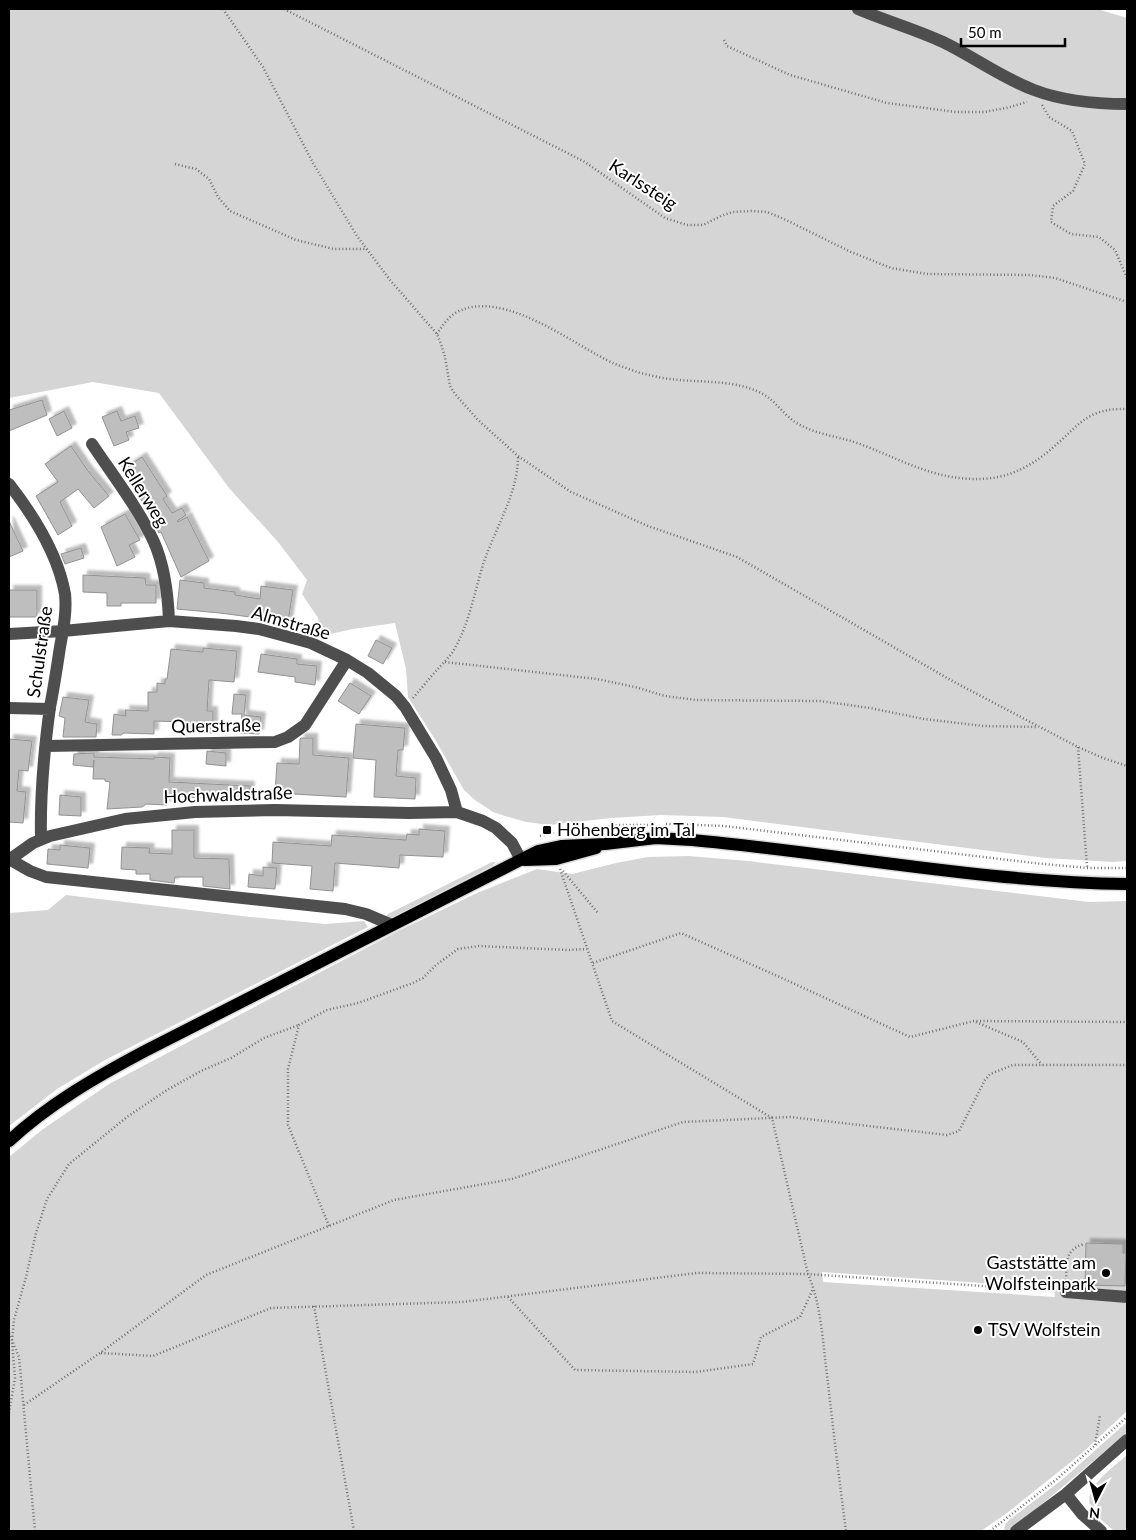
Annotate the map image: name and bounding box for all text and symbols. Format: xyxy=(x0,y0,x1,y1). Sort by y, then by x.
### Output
scale bar xyxy=(961,15,1065,47)
text: 50 m xyxy=(968,23,1002,41)
street label: Karlssteig xyxy=(605,154,682,214)
street label: Kellerweg xyxy=(114,452,174,530)
street label: Almstraße xyxy=(249,600,333,644)
street label: Schulstraße xyxy=(22,605,56,699)
street label: Querstraße xyxy=(171,713,261,737)
street label: Hochwaldstraße xyxy=(163,781,293,807)
place label: Höhenberg im Tal xyxy=(557,818,695,840)
marker: Höhenberg im Tal xyxy=(541,824,553,836)
place label: Gaststätte am Wolfsteinpark xyxy=(985,1251,1097,1294)
marker: Gaststätte am Wolfsteinpark xyxy=(1100,1267,1112,1279)
place label: TSV Wolfstein xyxy=(988,1318,1100,1340)
marker: TSV Wolfstein xyxy=(972,1324,984,1336)
north arrow xyxy=(1071,1475,1121,1525)
text: N xyxy=(1088,1504,1101,1522)

